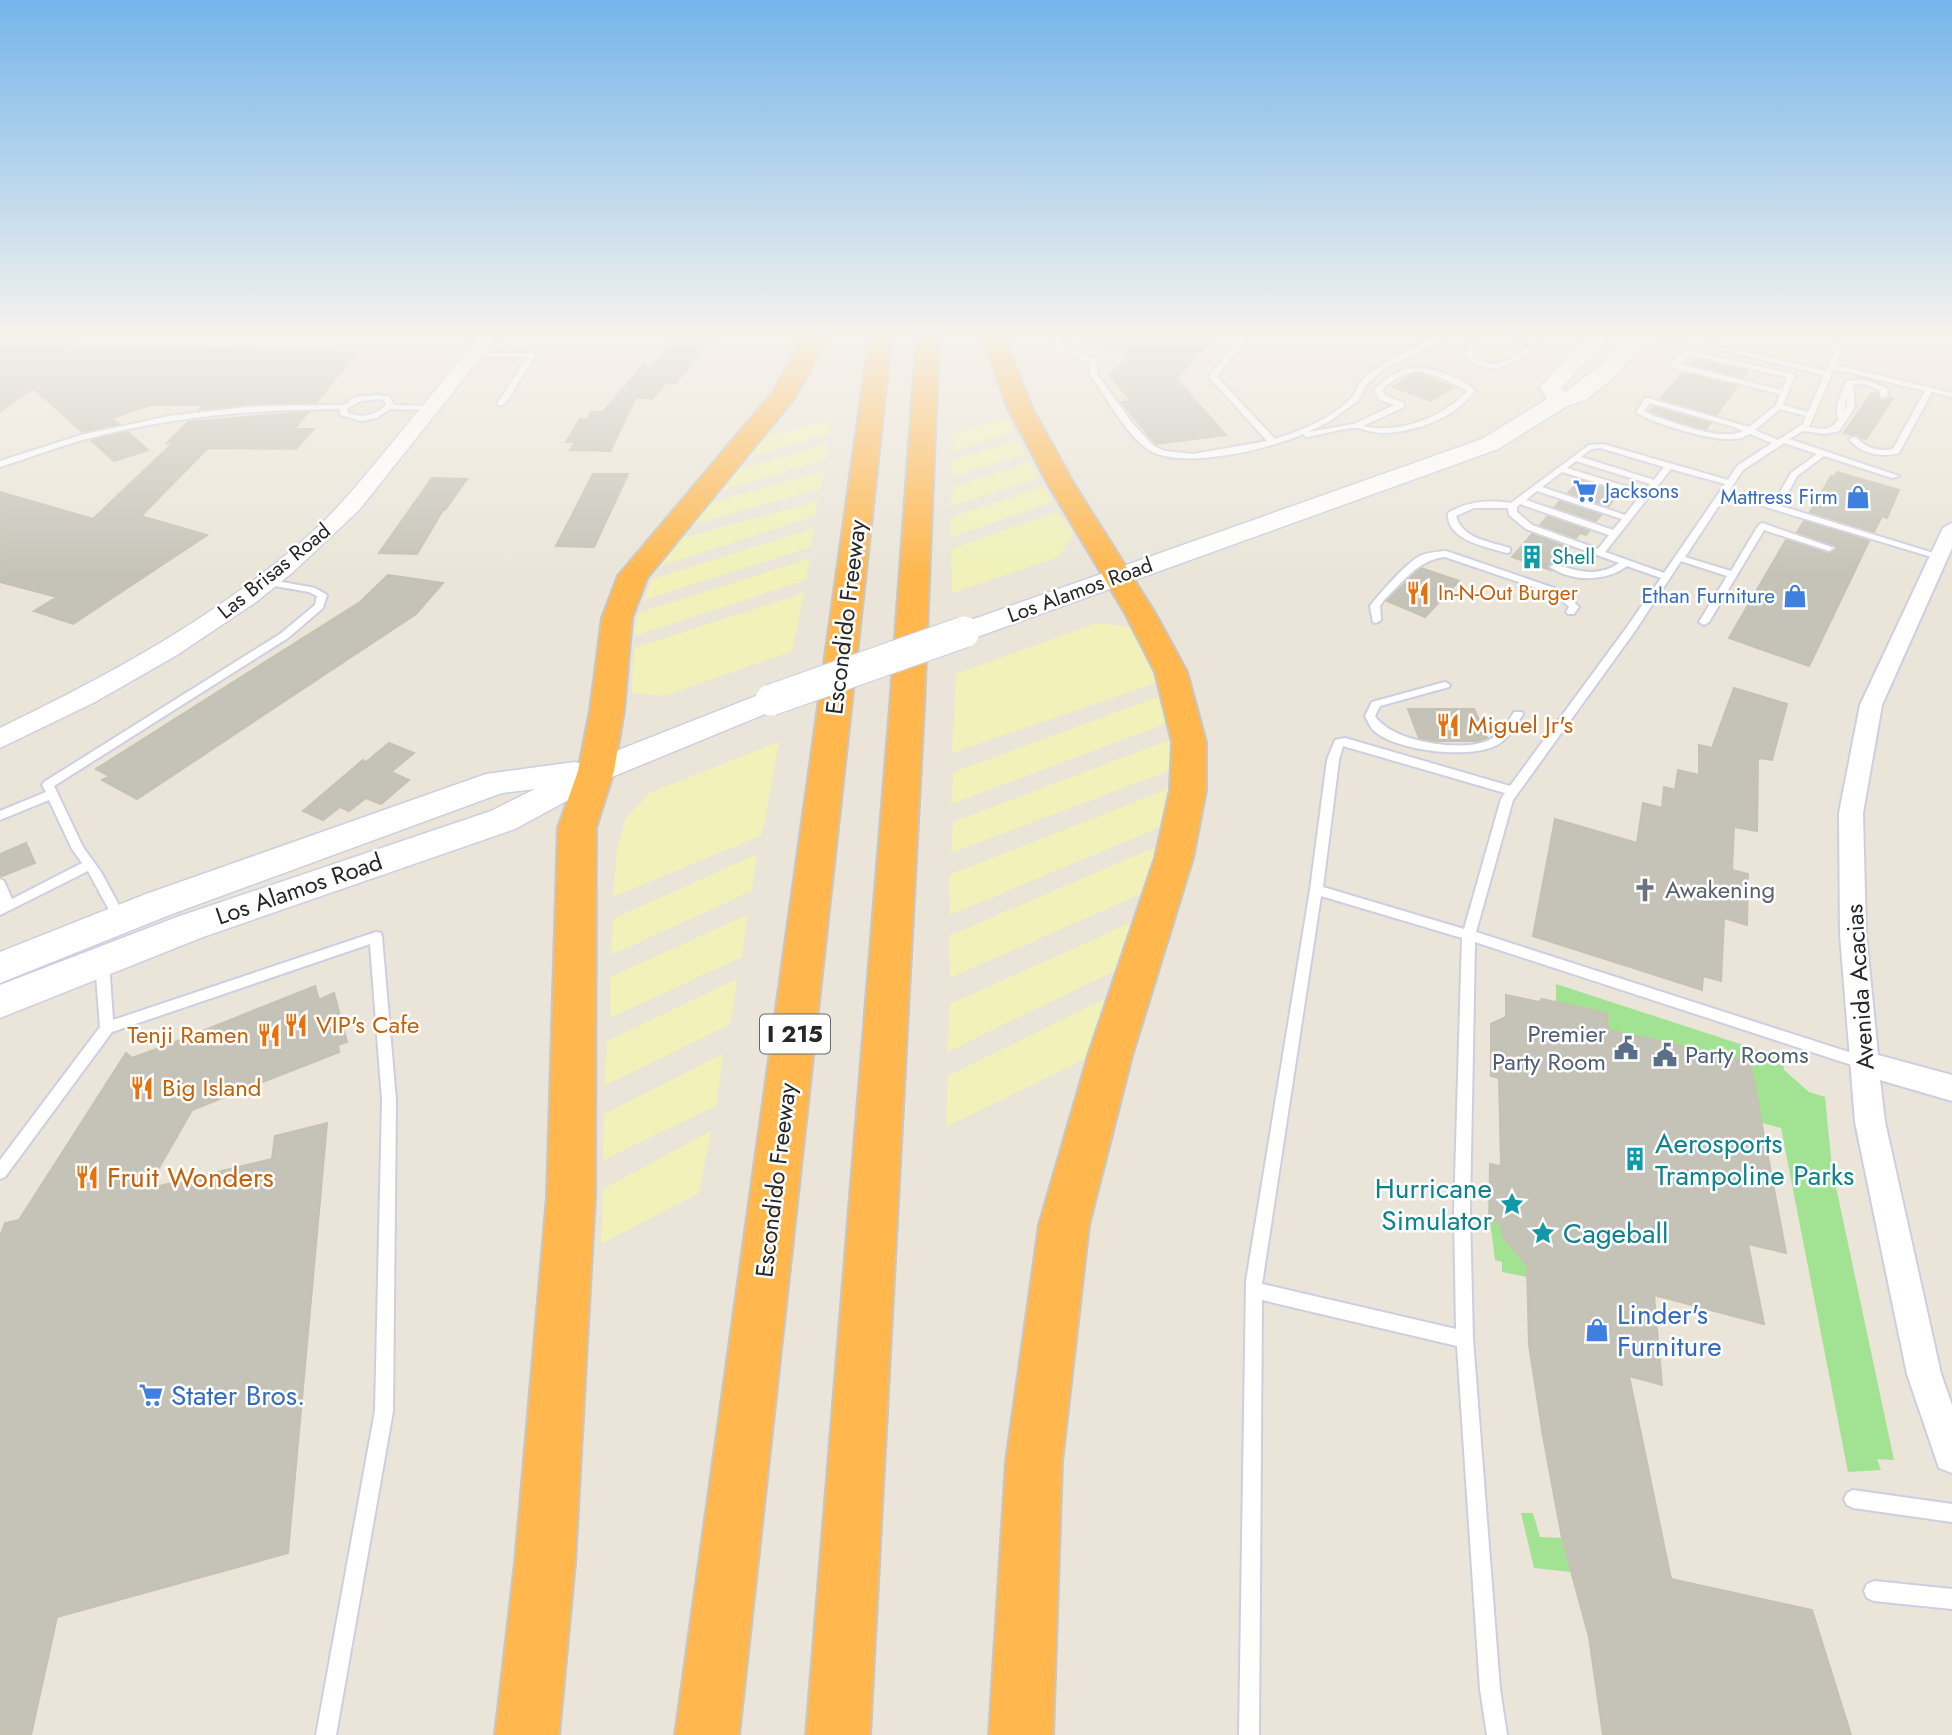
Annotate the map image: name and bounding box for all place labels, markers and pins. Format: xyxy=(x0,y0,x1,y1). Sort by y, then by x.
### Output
place label: Jacksons xyxy=(1602,476,1679,506)
supermarket icon: Jacksons xyxy=(1571,477,1599,505)
place label: Mattress Firm xyxy=(1720,482,1838,512)
shop icon: Mattress Firm xyxy=(1844,483,1872,511)
place label: Shell xyxy=(1552,542,1595,572)
building icon: Shell xyxy=(1518,543,1546,571)
place label: In-N-Out Burger xyxy=(1438,578,1579,608)
restaurant icon: In-N-Out Burger xyxy=(1404,579,1432,607)
place label: Ethan Furniture xyxy=(1641,581,1775,611)
shop icon: Ethan Furniture xyxy=(1781,582,1809,610)
place label: Miguel Jr's xyxy=(1468,707,1573,742)
restaurant icon: Miguel Jr's xyxy=(1434,711,1462,739)
place label: Awakening xyxy=(1665,872,1775,907)
church icon: Awakening xyxy=(1631,876,1659,904)
place label: VIP's Cafe xyxy=(316,1007,419,1042)
restaurant icon: VIP's Cafe xyxy=(282,1011,310,1039)
place label: Premier Party Room xyxy=(1492,1016,1607,1079)
place label: Tenji Ramen xyxy=(127,1017,249,1052)
restaurant icon: Tenji Ramen xyxy=(255,1021,283,1049)
public building icon: Premier Party Room xyxy=(1612,1034,1640,1062)
place label: Party Rooms xyxy=(1685,1037,1809,1072)
public building icon: Party Rooms xyxy=(1651,1041,1679,1069)
place label: Big Island xyxy=(162,1070,261,1105)
restaurant icon: Big Island xyxy=(128,1074,156,1102)
place label: Aerosports Trampoline Parks xyxy=(1655,1123,1854,1196)
building icon: Aerosports Trampoline Parks xyxy=(1621,1145,1649,1173)
place label: Fruit Wonders xyxy=(107,1157,274,1198)
restaurant icon: Fruit Wonders xyxy=(73,1163,101,1191)
place label: Hurricane Simulator xyxy=(1375,1168,1492,1241)
place icon: Hurricane Simulator xyxy=(1498,1190,1526,1218)
place label: Cageball xyxy=(1563,1213,1668,1254)
place icon: Cageball xyxy=(1529,1219,1557,1247)
place label: Linder's Furniture xyxy=(1617,1294,1722,1367)
shop icon: Linder's Furniture xyxy=(1583,1316,1611,1344)
place label: Stater Bros. xyxy=(171,1375,305,1416)
supermarket icon: Stater Bros. xyxy=(137,1381,165,1409)

